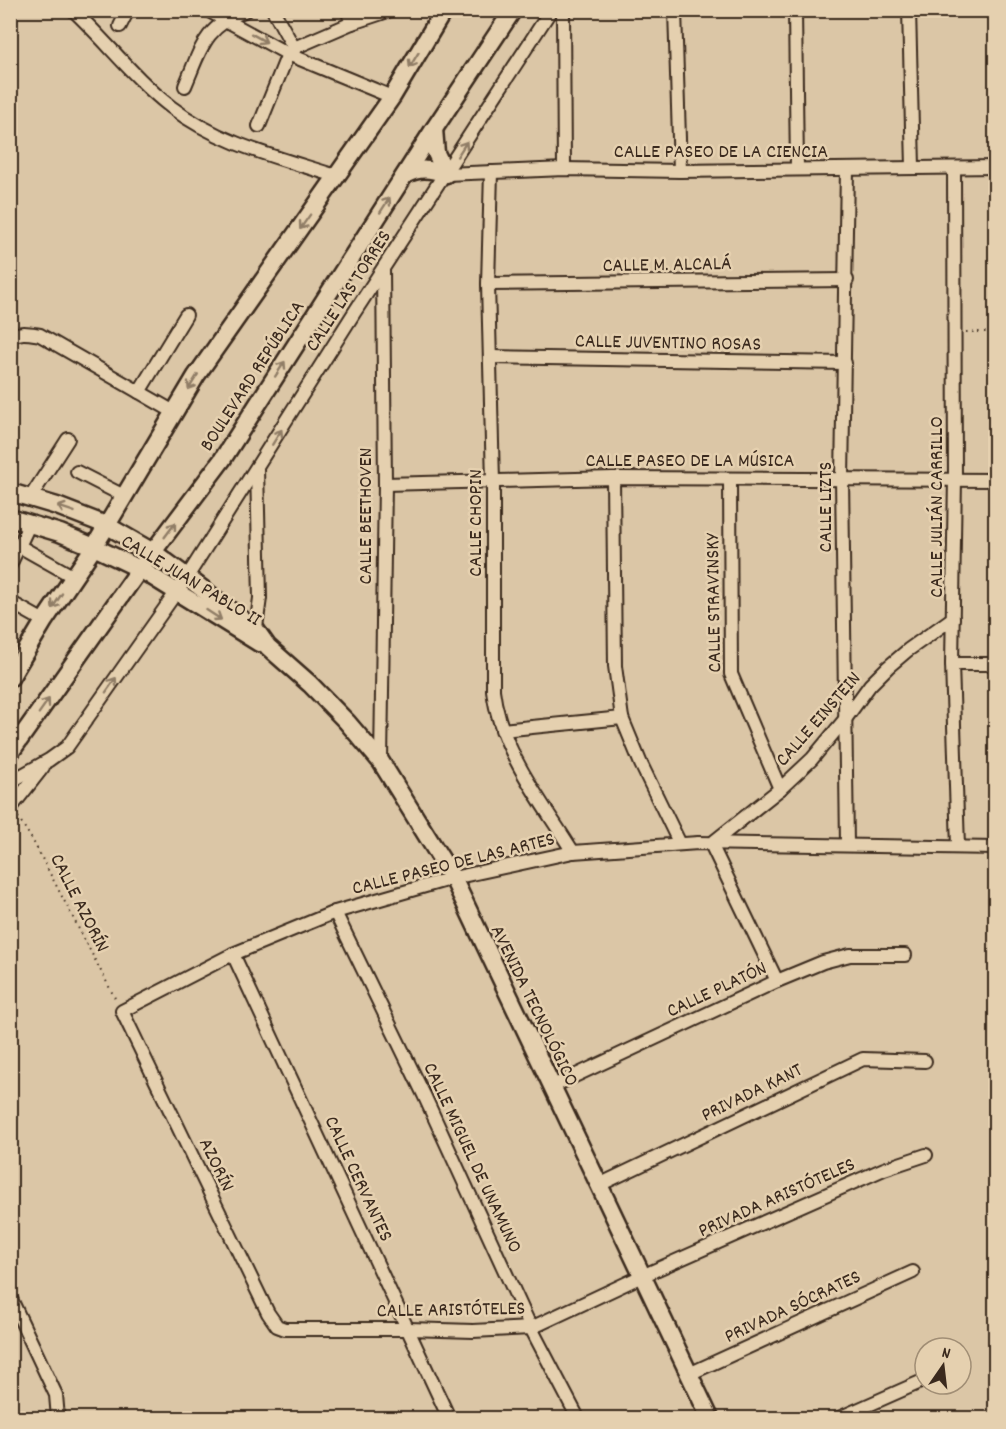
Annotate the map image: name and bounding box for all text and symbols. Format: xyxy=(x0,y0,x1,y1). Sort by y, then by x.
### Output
one-way arrow xyxy=(250,32,267,44)
one-way arrow xyxy=(407,51,419,68)
street label: CALLE PASEO DE LA CIENCIA xyxy=(614,139,828,167)
one-way arrow xyxy=(457,141,469,158)
one-way arrow xyxy=(380,197,392,214)
one-way arrow xyxy=(299,214,311,230)
street label: CALLE LAS TORRES xyxy=(300,225,399,358)
street label: CALLE M. ALCALÁ xyxy=(602,251,732,281)
street label: BOULEVARD REPÚBLICA xyxy=(194,296,313,457)
street label: CALLE JUVENTINO ROSAS xyxy=(575,328,761,360)
one-way arrow xyxy=(274,361,286,378)
one-way arrow xyxy=(186,373,198,390)
street label: CALLE JULIÁN CARRILLO xyxy=(924,416,952,598)
one-way arrow xyxy=(270,428,283,445)
street label: CALLE BEETHOVEN xyxy=(353,448,381,584)
street label: CALLE PASEO DE LA MÚSICA xyxy=(585,448,795,476)
street label: CALLE LIZTS xyxy=(813,462,841,552)
street label: CALLE CHOPIN xyxy=(463,469,491,577)
one-way arrow xyxy=(57,503,76,514)
one-way arrow xyxy=(163,522,176,538)
street label: CALLE JUAN PABLO II xyxy=(115,529,266,635)
street label: CALLE STRAVINSKY xyxy=(700,532,730,673)
one-way arrow xyxy=(51,593,64,610)
one-way arrow xyxy=(205,609,222,621)
street label: CALLE EINSTEIN xyxy=(770,666,869,774)
one-way arrow xyxy=(105,678,118,694)
one-way arrow xyxy=(38,698,50,714)
street label: CALLE PASEO DE LAS ARTES xyxy=(350,826,558,904)
street label: CALLE AZORÍN xyxy=(42,849,115,958)
street label: AVENIDA TECNOLÓGICO xyxy=(482,921,585,1092)
street label: CALLE PLATÓN xyxy=(663,955,772,1026)
street label: PRIVADA KANT xyxy=(697,1057,808,1130)
street label: CALLE MIGUEL DE UNAMUNO xyxy=(415,1058,528,1258)
street label: CALLE CERVANTES xyxy=(316,1112,399,1247)
street label: AZORÍN xyxy=(190,1134,240,1197)
street label: PRIVADA ARISTÓTELES xyxy=(694,1152,860,1246)
street label: PRIVADA SÓCRATES xyxy=(720,1264,866,1352)
street label: CALLE ARISTÓTELES xyxy=(377,1296,526,1326)
north arrow xyxy=(913,1336,973,1396)
text: N xyxy=(939,1342,953,1366)

